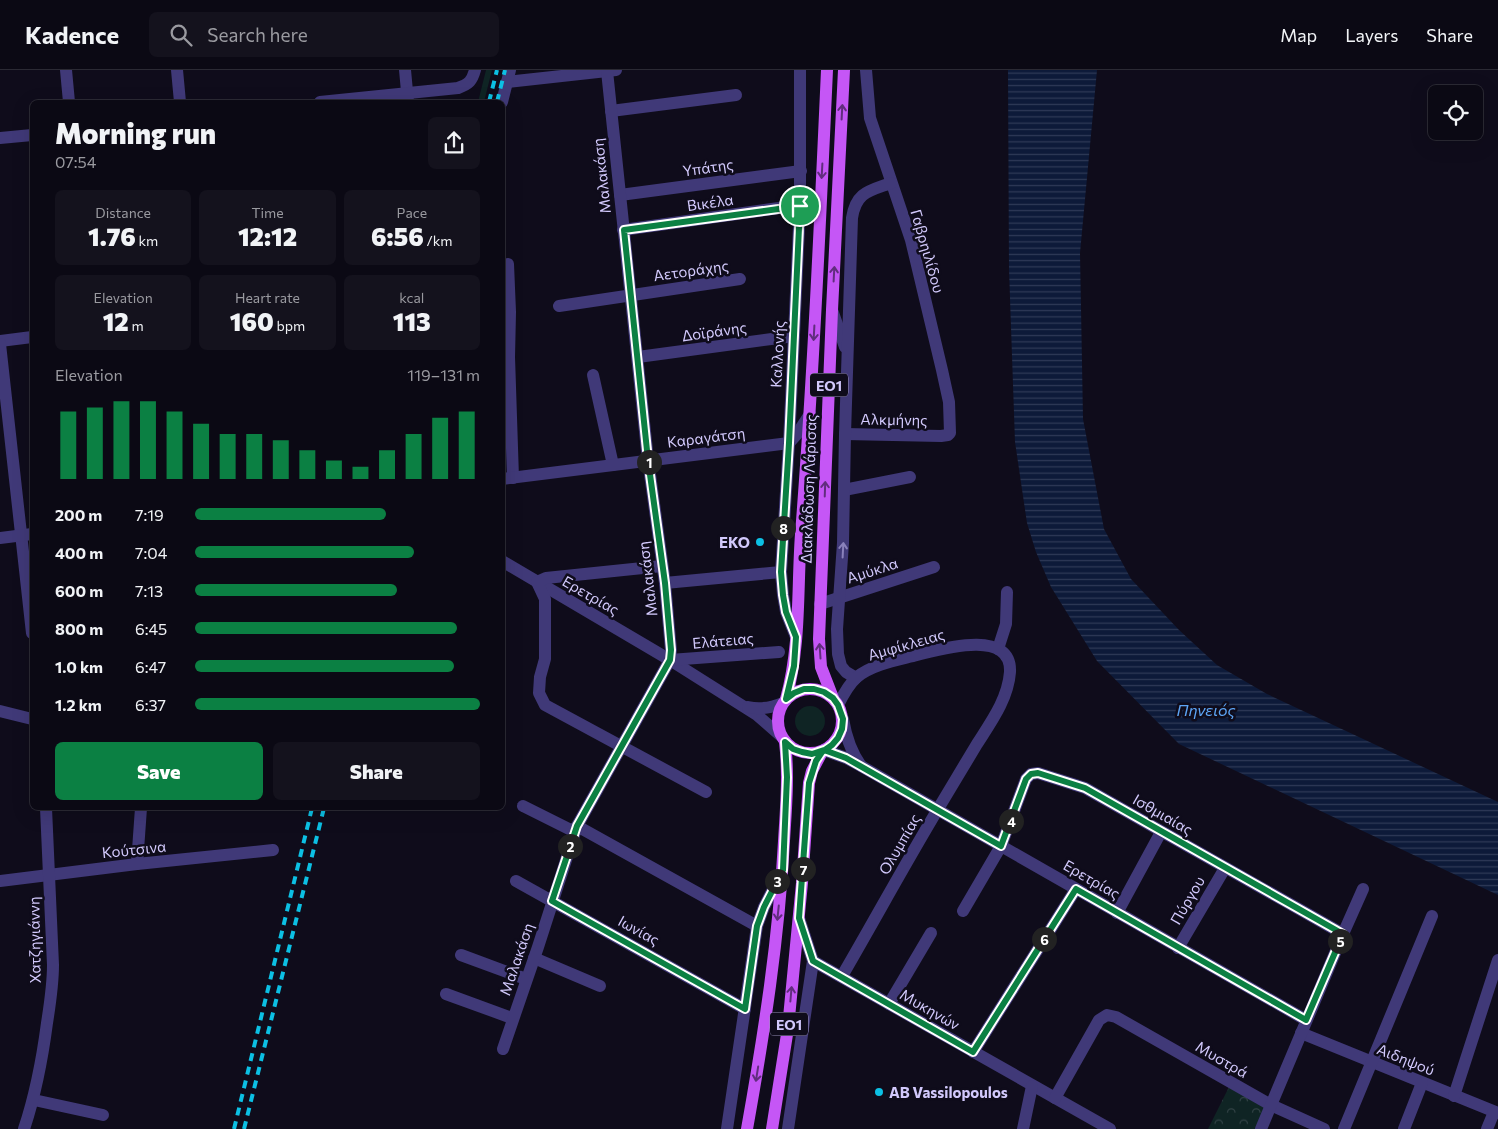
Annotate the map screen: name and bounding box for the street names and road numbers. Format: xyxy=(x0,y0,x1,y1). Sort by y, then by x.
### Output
street label: Μαλακάση xyxy=(588,138,614,214)
street label: Υπάτης xyxy=(681,155,735,179)
street label: Βικέλα xyxy=(686,190,734,214)
street label: Γαβρηιλίδου xyxy=(907,207,949,295)
street label: Αετοράχης xyxy=(652,256,730,284)
street label: Δοϊράνης xyxy=(680,318,748,344)
street label: Καλλoνής xyxy=(766,320,788,388)
road number: ΕΟ1 xyxy=(810,374,848,396)
street label: Αλκμήνης xyxy=(860,409,928,429)
street label: Διακλάδωση Λάρισας xyxy=(796,414,820,564)
street label: Καραγάτση xyxy=(666,423,746,451)
street label: Μαλακάση xyxy=(633,540,661,618)
street label: Αμύκλα xyxy=(844,553,900,587)
street label: Ερετρίας xyxy=(560,572,622,618)
street label: Αμφίκλειας xyxy=(866,624,946,664)
street label: Ελάτειας xyxy=(692,628,754,652)
street label: Ισθμιαίας xyxy=(1130,790,1196,838)
street label: Ολυμπίας xyxy=(874,810,924,878)
street label: Κούτσινα xyxy=(101,837,167,861)
street label: Ερετρίας xyxy=(1061,856,1123,902)
street label: Πύργου xyxy=(1166,873,1208,927)
street label: Χατζηγιάννη xyxy=(24,896,44,984)
street label: Ιωνίας xyxy=(615,911,663,949)
street label: Μαλακάση xyxy=(495,920,537,998)
street label: Μυκηνών xyxy=(897,985,963,1033)
road number: ΕΟ1 xyxy=(770,1012,808,1036)
street label: Μυστρά xyxy=(1193,1037,1251,1081)
street label: Αιδηψού xyxy=(1375,1039,1437,1079)

